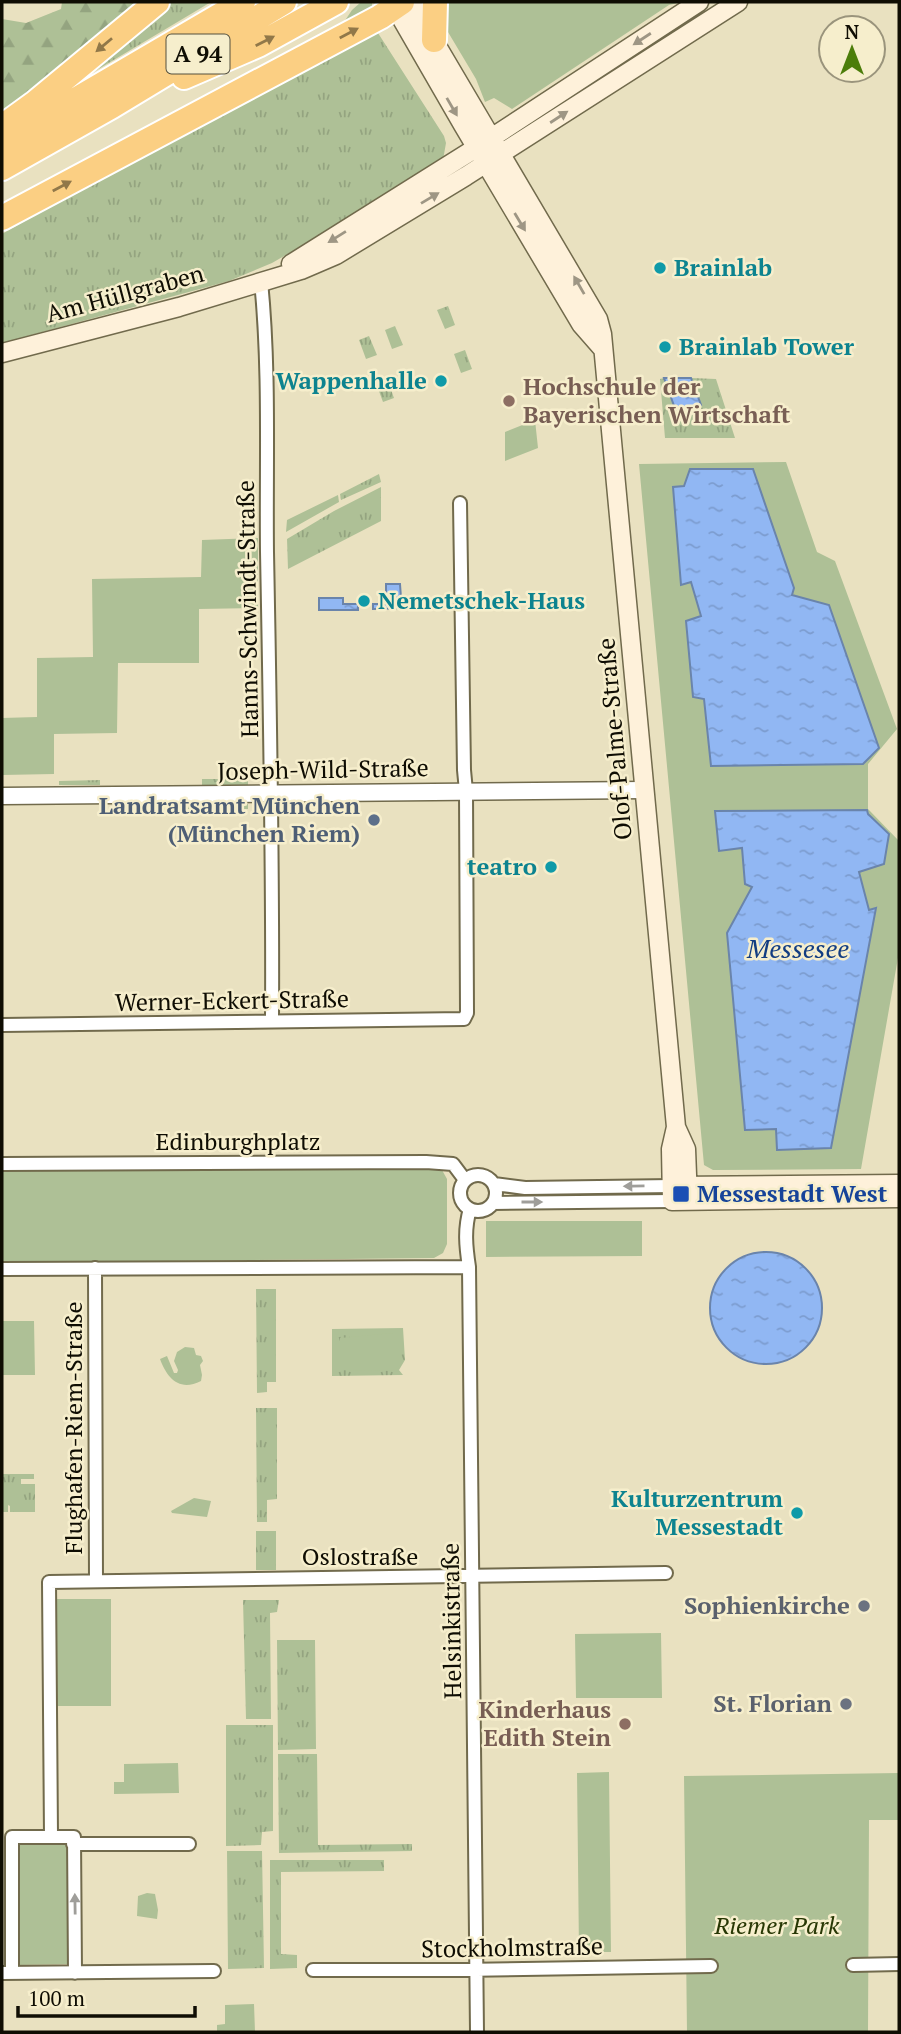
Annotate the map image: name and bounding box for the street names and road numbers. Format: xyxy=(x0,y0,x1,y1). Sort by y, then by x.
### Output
road number: A 94 xyxy=(166,34,230,74)
street label: Am Hüllgraben xyxy=(42,257,207,329)
street label: Hanns-Schwindt-Straße xyxy=(229,480,265,738)
street label: Olof-Palme-Straße xyxy=(589,637,639,842)
street label: Joseph-Wild-Straße xyxy=(217,751,429,787)
street label: Werner-Eckert-Straße xyxy=(115,982,349,1018)
street label: Edinburghplatz xyxy=(155,1125,321,1157)
street label: Flughafen-Riem-Straße xyxy=(57,1301,89,1555)
street label: Oslostraße xyxy=(302,1540,418,1572)
street label: Helsinkistraße xyxy=(434,1543,468,1699)
street label: Stockholmstraße xyxy=(421,1929,603,1965)

